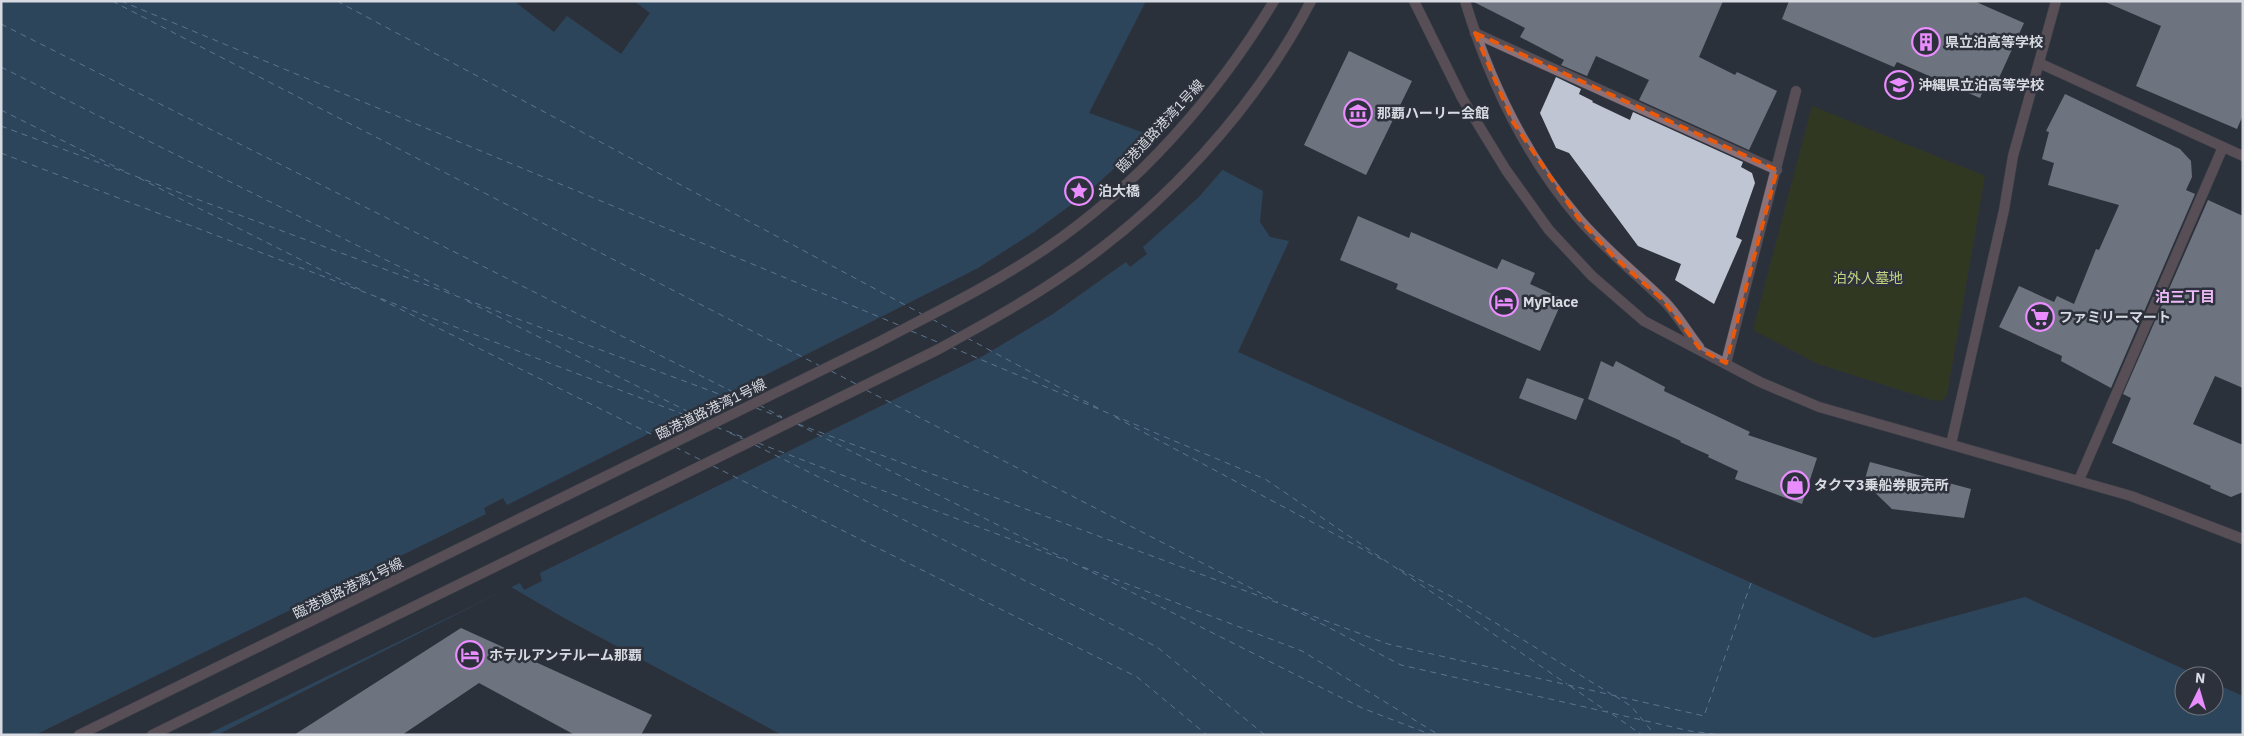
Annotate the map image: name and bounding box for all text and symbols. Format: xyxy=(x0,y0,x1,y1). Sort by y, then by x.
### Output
building icon: 県立泊高等学校 xyxy=(1911,27,1941,57)
place label: 県立泊高等学校 xyxy=(1945,33,2043,51)
school or university icon: 沖縄県立泊高等学校 xyxy=(1884,70,1914,100)
street label: 臨港道路港湾1号線 xyxy=(1112,76,1208,176)
place label: 沖縄県立泊高等学校 xyxy=(1918,76,2044,94)
museum icon: 那覇ハーリー会館 xyxy=(1343,98,1373,128)
place label: 那覇ハーリー会館 xyxy=(1377,104,1489,122)
place icon: 泊大橋 xyxy=(1064,176,1094,206)
place label: 泊大橋 xyxy=(1098,182,1140,200)
park label: 泊外人墓地 xyxy=(1833,269,1903,287)
hotel icon: MyPlace xyxy=(1489,287,1519,317)
district label: 泊三丁目 xyxy=(2155,287,2215,306)
place label: MyPlace xyxy=(1523,293,1579,311)
supermarket icon: ファミリーマート xyxy=(2025,302,2055,332)
place label: ファミリーマート xyxy=(2059,308,2171,326)
street label: 臨港道路港湾1号線 xyxy=(653,375,769,443)
shop icon: タクマ3乗船券販売所 xyxy=(1780,470,1810,500)
place label: タクマ3乗船券販売所 xyxy=(1814,476,1948,494)
street label: 臨港道路港湾1号線 xyxy=(290,554,406,622)
hotel icon: ホテルアンテルーム那覇 xyxy=(455,640,485,670)
place label: ホテルアンテルーム那覇 xyxy=(489,646,642,664)
north arrow xyxy=(2174,666,2224,716)
text: N xyxy=(2194,669,2206,687)

